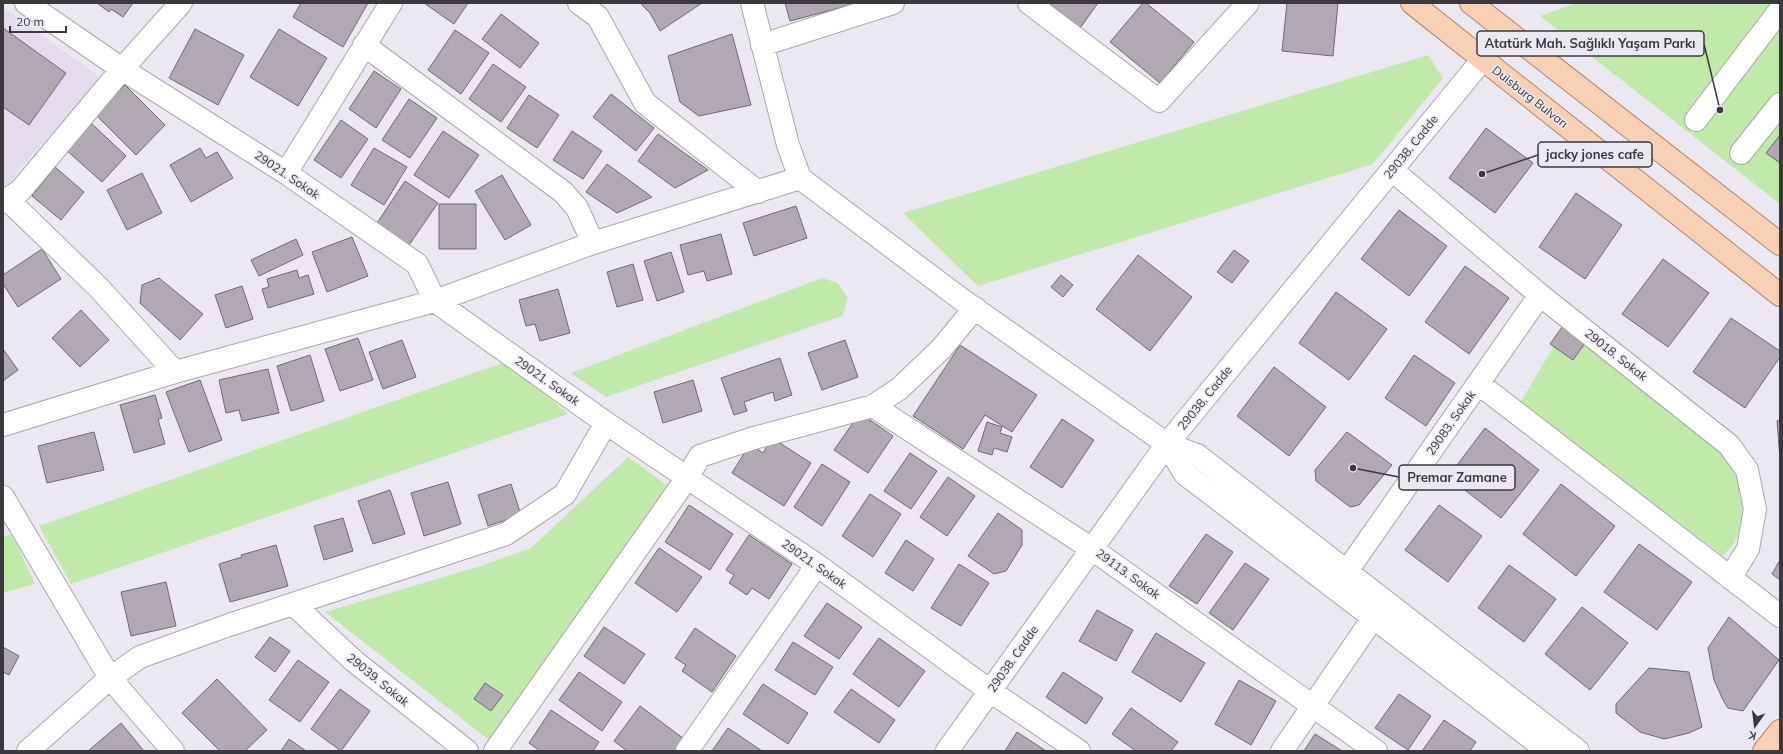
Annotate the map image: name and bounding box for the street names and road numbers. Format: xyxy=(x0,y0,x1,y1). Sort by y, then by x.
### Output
street label: Duisburg Bulvarı xyxy=(1489,62,1571,131)
street label: 29038. Cadde xyxy=(1380,112,1441,182)
street label: 29021. Sokak xyxy=(252,147,324,202)
street label: 29018. Sokak xyxy=(1582,325,1651,384)
street label: 29021. Sokak xyxy=(512,353,583,409)
street label: 29038. Cadde xyxy=(1174,363,1235,433)
street label: 29083. Sokak xyxy=(1423,387,1479,458)
street label: 29021. Sokak xyxy=(779,536,850,592)
street label: 29113. Sokak xyxy=(1093,545,1164,602)
street label: 29038. Cadde xyxy=(984,622,1041,695)
street label: 29039. Sokak xyxy=(344,650,413,710)

